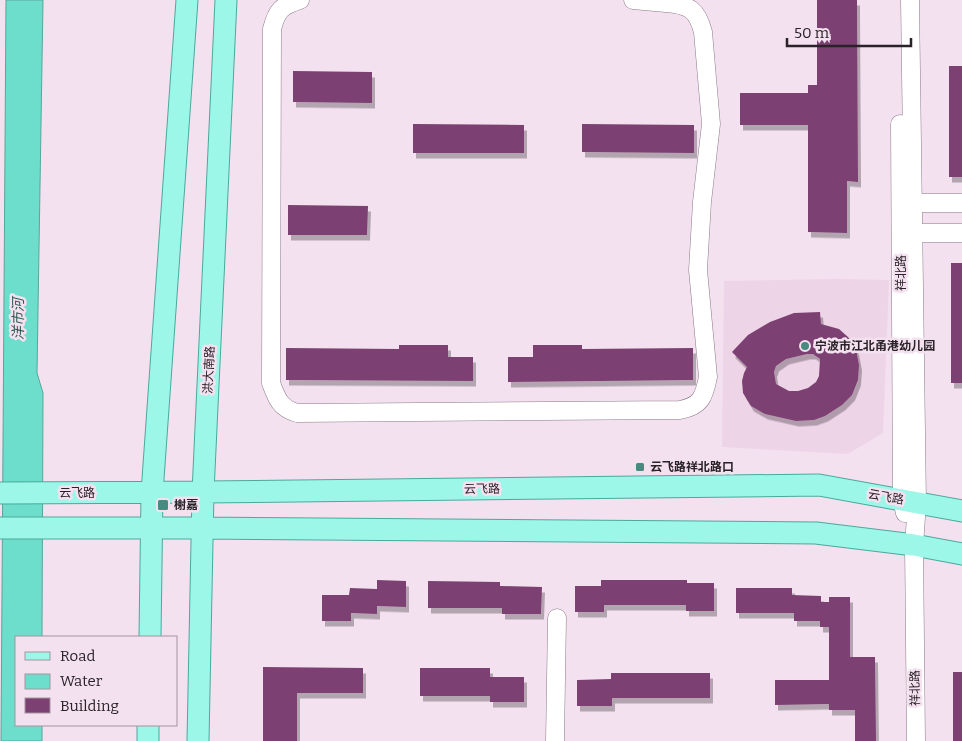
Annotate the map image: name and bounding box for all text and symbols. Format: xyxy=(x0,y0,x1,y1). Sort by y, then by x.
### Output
scale bar xyxy=(787,15,911,47)
text: 50 m xyxy=(794,24,830,42)
street label: 祥北路 xyxy=(894,255,908,291)
water label: 洋市河 xyxy=(10,295,27,340)
place label: 宁波市江北甬港幼儿园 xyxy=(815,339,935,353)
marker: 宁波市江北甬港幼儿园 xyxy=(799,340,811,352)
street label: 洪大南路 xyxy=(201,346,217,394)
place label: 云飞路祥北路口 xyxy=(650,460,734,474)
marker: 云飞路祥北路口 xyxy=(634,461,646,473)
street label: 云飞路 xyxy=(464,482,500,496)
street label: 云飞路 xyxy=(59,486,95,500)
street label: 云飞路 xyxy=(867,487,905,507)
marker: 榭嘉 xyxy=(156,498,170,512)
place label: 榭嘉 xyxy=(174,498,198,512)
legend xyxy=(15,636,178,726)
text: Road xyxy=(60,647,95,665)
street label: 祥北路 xyxy=(908,670,922,706)
text: Water xyxy=(60,672,103,690)
text: Building xyxy=(60,697,119,715)

